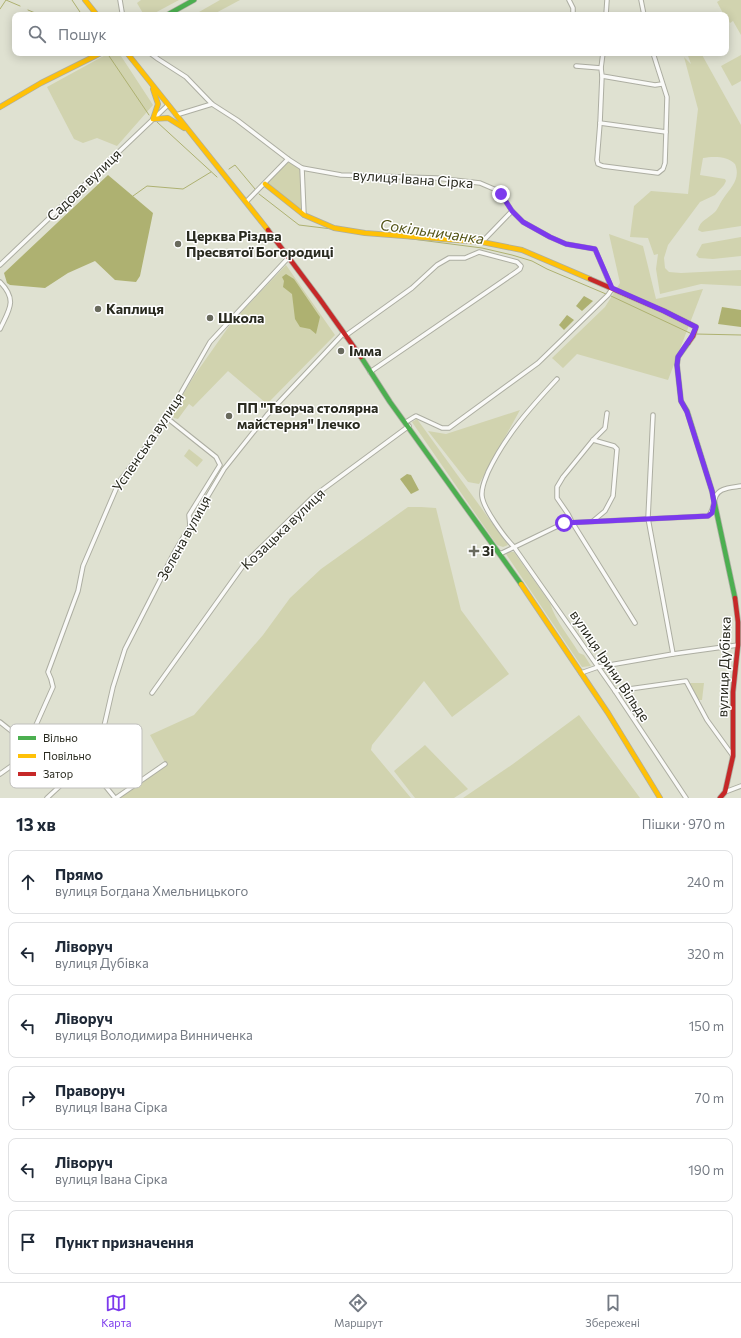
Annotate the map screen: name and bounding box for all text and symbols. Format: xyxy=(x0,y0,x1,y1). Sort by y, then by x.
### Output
search box xyxy=(12,12,729,56)
icon: search xyxy=(26,23,48,45)
text: Пошук xyxy=(58,25,106,43)
street label: Садова вулиця xyxy=(43,145,124,224)
street label: вулиця Івана Сірка xyxy=(352,166,474,191)
route end xyxy=(492,185,510,203)
water label: Сокільничанка xyxy=(379,215,485,247)
place label: Церква Різдва Пресвятої Богородиці xyxy=(186,227,334,260)
marker: Церква Різдва Пресвятої Богородиці xyxy=(173,239,183,249)
place label: Каплиця xyxy=(106,300,164,317)
marker: Каплиця xyxy=(93,304,103,314)
place label: Школа xyxy=(218,309,264,326)
marker: Школа xyxy=(205,313,215,323)
place label: Імма xyxy=(349,342,381,359)
marker: Імма xyxy=(336,346,346,356)
street label: Успенська вулиця xyxy=(108,389,187,494)
place label: ПП "Творча столярна майстерня" Ілечко xyxy=(237,399,378,432)
marker: ПП "Творча столярна майстерня" Ілечко xyxy=(224,411,234,421)
street label: Козацька вулиця xyxy=(237,484,328,573)
street label: Зелена вулиця xyxy=(153,492,214,583)
route start xyxy=(555,514,573,532)
place label: 3і xyxy=(482,542,494,559)
marker: 3і xyxy=(469,546,479,556)
street label: вулиця Ірини Вільде xyxy=(567,607,654,725)
street label: вулиця Дубівка xyxy=(713,616,734,718)
legend xyxy=(10,724,142,788)
text: Вільно xyxy=(43,731,78,744)
text: Повільно xyxy=(43,749,92,762)
text: Затор xyxy=(43,767,73,780)
text: 13 хв xyxy=(16,814,56,835)
text: Пішки · 970 m xyxy=(642,816,725,832)
text: Прямо xyxy=(55,865,103,883)
icon: ahead xyxy=(17,871,39,893)
text: 240 m xyxy=(687,874,724,890)
text: вулиця Богдана Хмельницького xyxy=(55,883,248,899)
text: Ліворуч xyxy=(55,937,113,955)
icon: left xyxy=(17,943,39,965)
text: 320 m xyxy=(687,946,724,962)
text: вулиця Дубівка xyxy=(55,955,149,971)
text: Ліворуч xyxy=(55,1009,113,1027)
icon: left xyxy=(17,1015,39,1037)
text: 150 m xyxy=(689,1018,724,1034)
text: вулиця Володимира Винниченка xyxy=(55,1027,253,1043)
text: Праворуч xyxy=(55,1081,125,1099)
icon: right xyxy=(17,1087,39,1109)
text: 70 m xyxy=(695,1090,724,1106)
text: вулиця Івана Сірка xyxy=(55,1099,167,1115)
text: Ліворуч xyxy=(55,1153,113,1171)
icon: left xyxy=(17,1159,39,1181)
text: 190 m xyxy=(688,1162,724,1178)
text: вулиця Івана Сірка xyxy=(55,1171,167,1187)
icon: arrive xyxy=(17,1231,39,1253)
text: Пункт призначення xyxy=(55,1233,194,1251)
tab: Карта xyxy=(101,1292,132,1329)
tab: Маршрут xyxy=(334,1292,383,1329)
tab: Збережені xyxy=(585,1292,640,1329)

